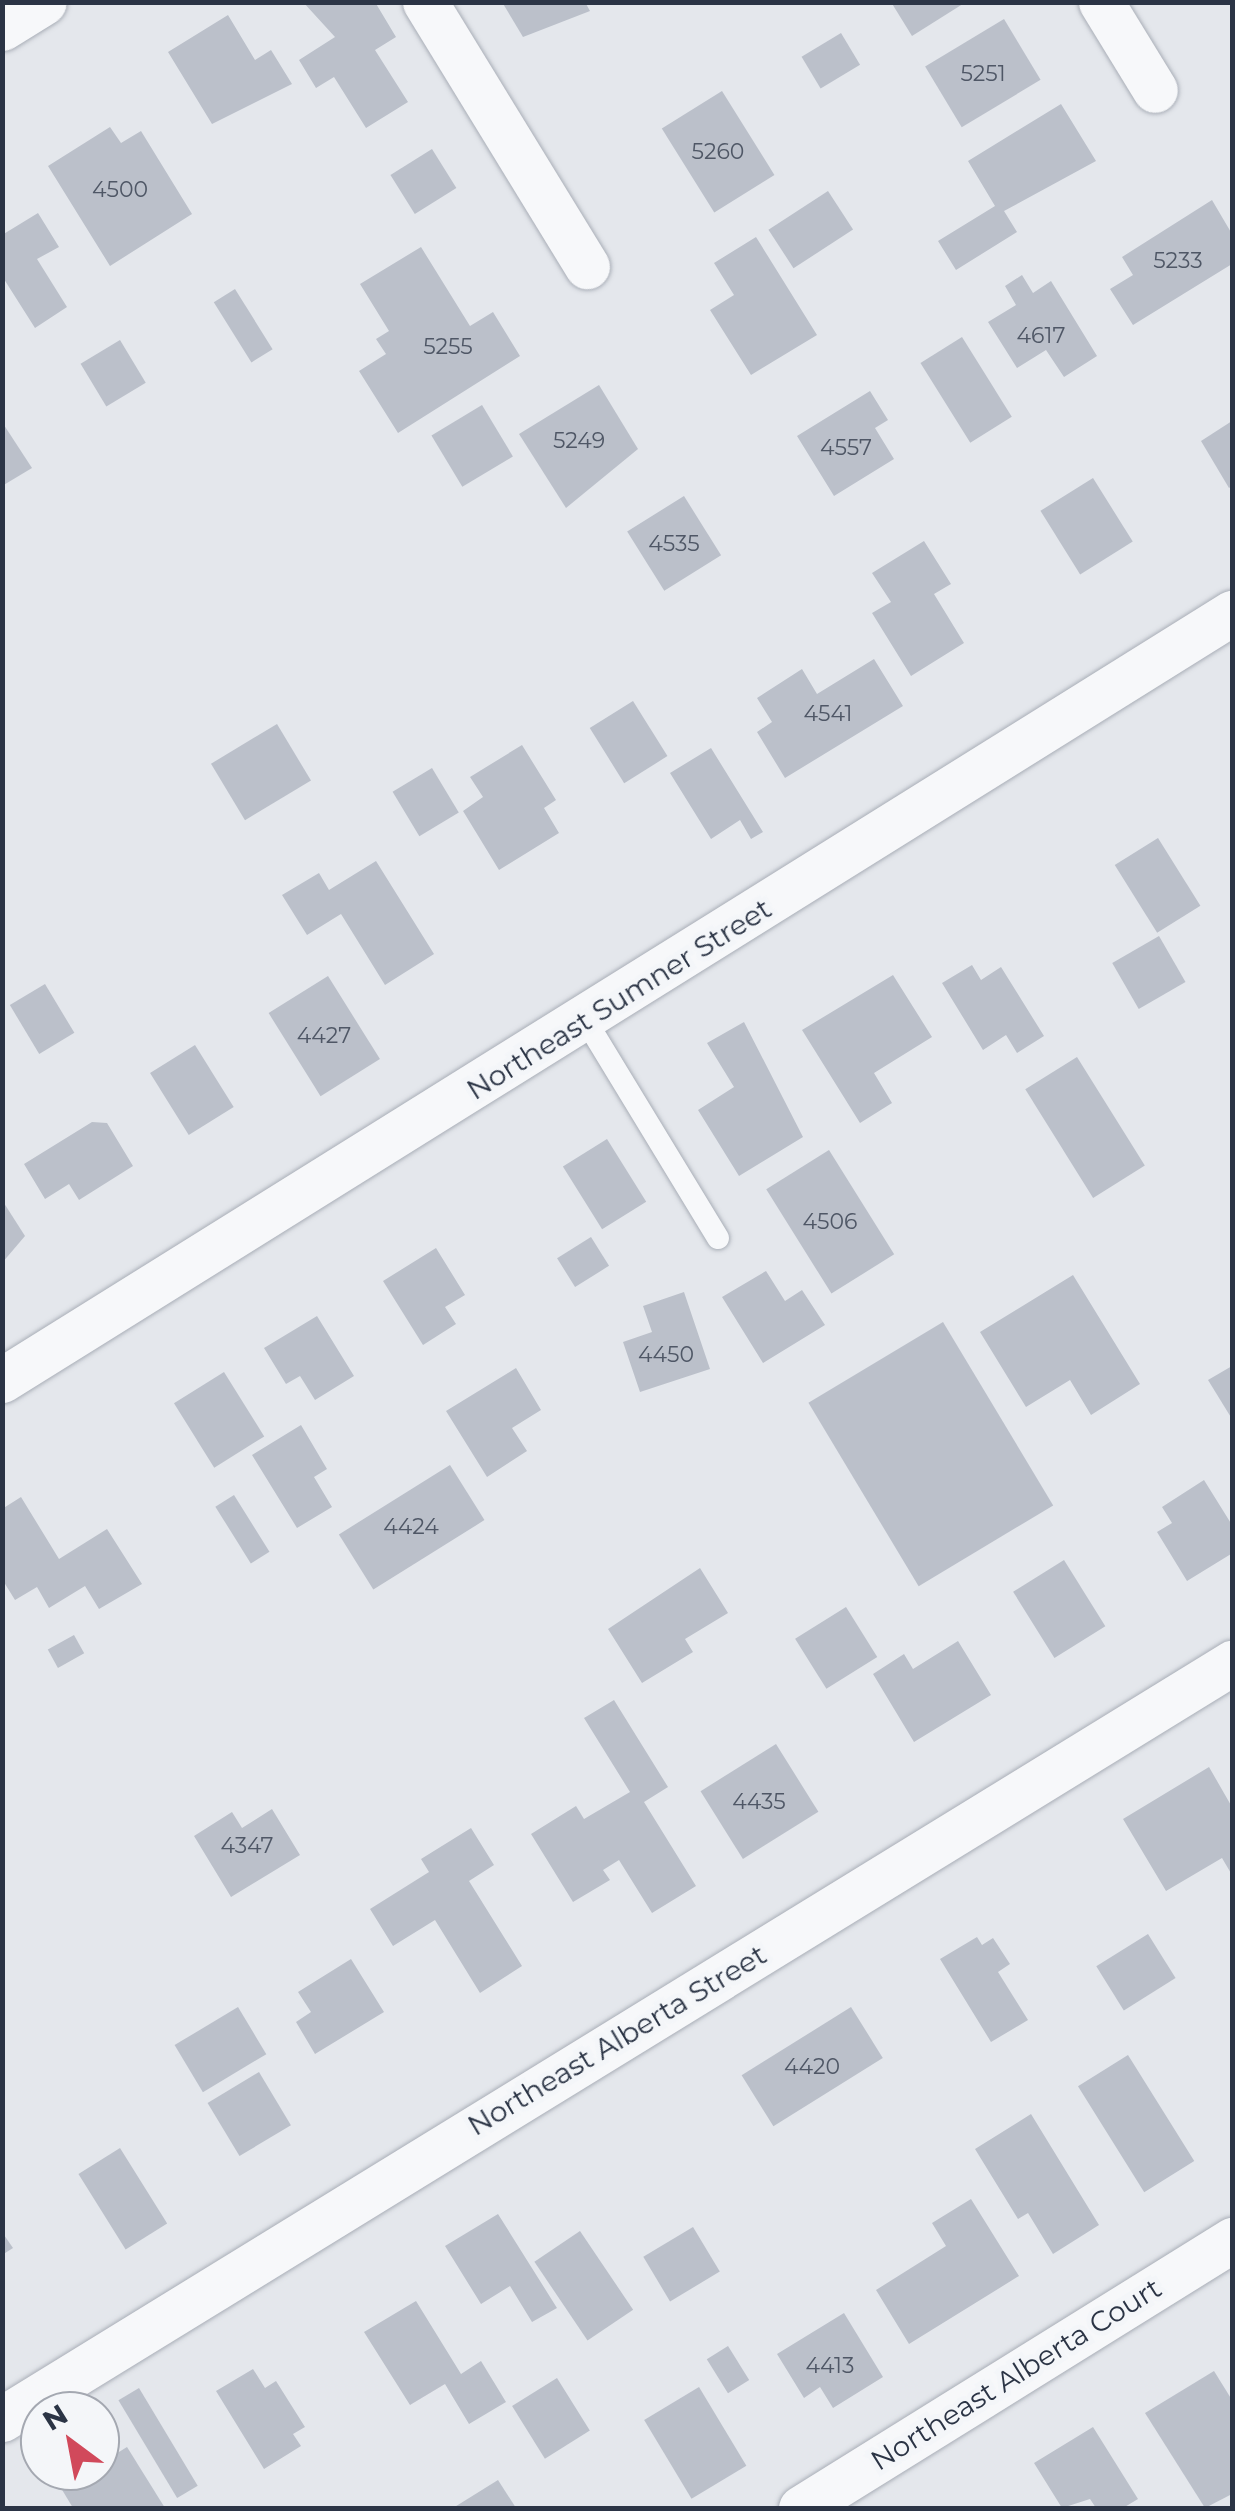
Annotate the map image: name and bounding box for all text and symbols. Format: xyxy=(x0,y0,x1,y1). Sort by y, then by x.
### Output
house number: 5251 xyxy=(960,61,1006,87)
house number: 5260 xyxy=(692,139,744,165)
house number: 4500 xyxy=(92,177,148,203)
house number: 5233 xyxy=(1153,248,1203,274)
house number: 4617 xyxy=(1017,323,1065,349)
house number: 5255 xyxy=(423,334,473,360)
house number: 5249 xyxy=(553,428,605,454)
house number: 4557 xyxy=(820,435,872,461)
house number: 4535 xyxy=(648,531,700,557)
house number: 4541 xyxy=(804,701,852,727)
street label: Northeast Sumner Street xyxy=(461,891,777,1107)
house number: 4427 xyxy=(297,1023,351,1049)
house number: 4506 xyxy=(803,1209,857,1235)
house number: 4450 xyxy=(638,1342,694,1368)
house number: 4424 xyxy=(383,1514,439,1540)
house number: 4435 xyxy=(732,1789,786,1815)
house number: 4347 xyxy=(220,1833,274,1859)
street label: Northeast Alberta Street xyxy=(462,1937,772,2143)
house number: 4420 xyxy=(784,2054,840,2080)
street label: Northeast Alberta Court xyxy=(865,2271,1167,2477)
house number: 4413 xyxy=(806,2353,854,2379)
north arrow xyxy=(20,2391,120,2491)
text: N xyxy=(37,2397,74,2438)

